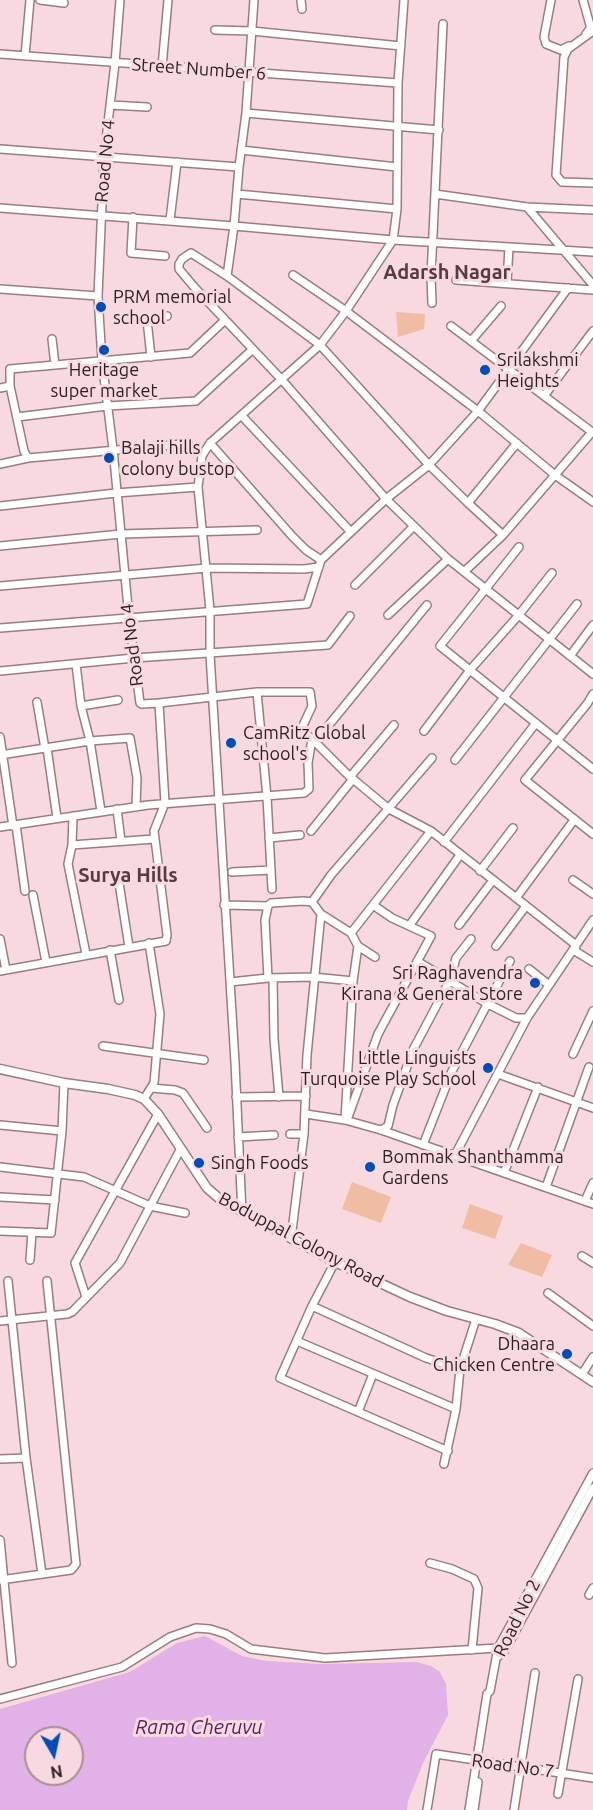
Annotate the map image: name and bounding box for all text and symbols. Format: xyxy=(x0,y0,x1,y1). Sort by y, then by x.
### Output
street label: Street Number 6 xyxy=(131,54,267,84)
street label: Road No 4 xyxy=(91,119,119,203)
district label: Adarsh Nagar xyxy=(383,260,511,284)
place label: PRM memorial school xyxy=(113,286,231,328)
marker: PRM memorial school xyxy=(94,300,108,314)
marker: Heritage super market xyxy=(97,343,111,357)
place label: Srilakshmi Heights xyxy=(497,349,579,392)
place label: Heritage super market xyxy=(51,359,157,401)
marker: Srilakshmi Heights xyxy=(478,363,492,377)
place label: Balaji hills colony bustop xyxy=(121,437,235,480)
marker: Balaji hills colony bustop xyxy=(102,451,116,465)
street label: Road No 4 xyxy=(116,602,148,688)
place label: CamRitz Global school's xyxy=(243,722,366,764)
marker: CamRitz Global school's xyxy=(224,736,238,750)
district label: Surya Hills xyxy=(78,863,178,887)
place label: Sri Raghavendra Kirana & General Store xyxy=(341,962,523,1004)
marker: Sri Raghavendra Kirana & General Store xyxy=(528,976,542,990)
place label: Little Linguists Turquoise Play School xyxy=(300,1047,476,1090)
marker: Little Linguists Turquoise Play School xyxy=(481,1061,495,1075)
place label: Bommak Shanthamma Gardens xyxy=(382,1146,564,1188)
place label: Singh Foods xyxy=(211,1152,309,1174)
marker: Singh Foods xyxy=(192,1156,206,1170)
marker: Bommak Shanthamma Gardens xyxy=(363,1160,377,1174)
street label: Boduppal Colony Road xyxy=(215,1187,387,1293)
place label: Dhaara Chicken Centre xyxy=(433,1333,555,1376)
marker: Dhaara Chicken Centre xyxy=(560,1347,574,1361)
street label: Road No 2 xyxy=(489,1576,545,1660)
water label: Rama Cheruvu xyxy=(135,1715,263,1739)
north arrow xyxy=(24,1726,84,1786)
street label: Road No 7 xyxy=(470,1750,556,1782)
text: N xyxy=(49,1762,64,1782)

